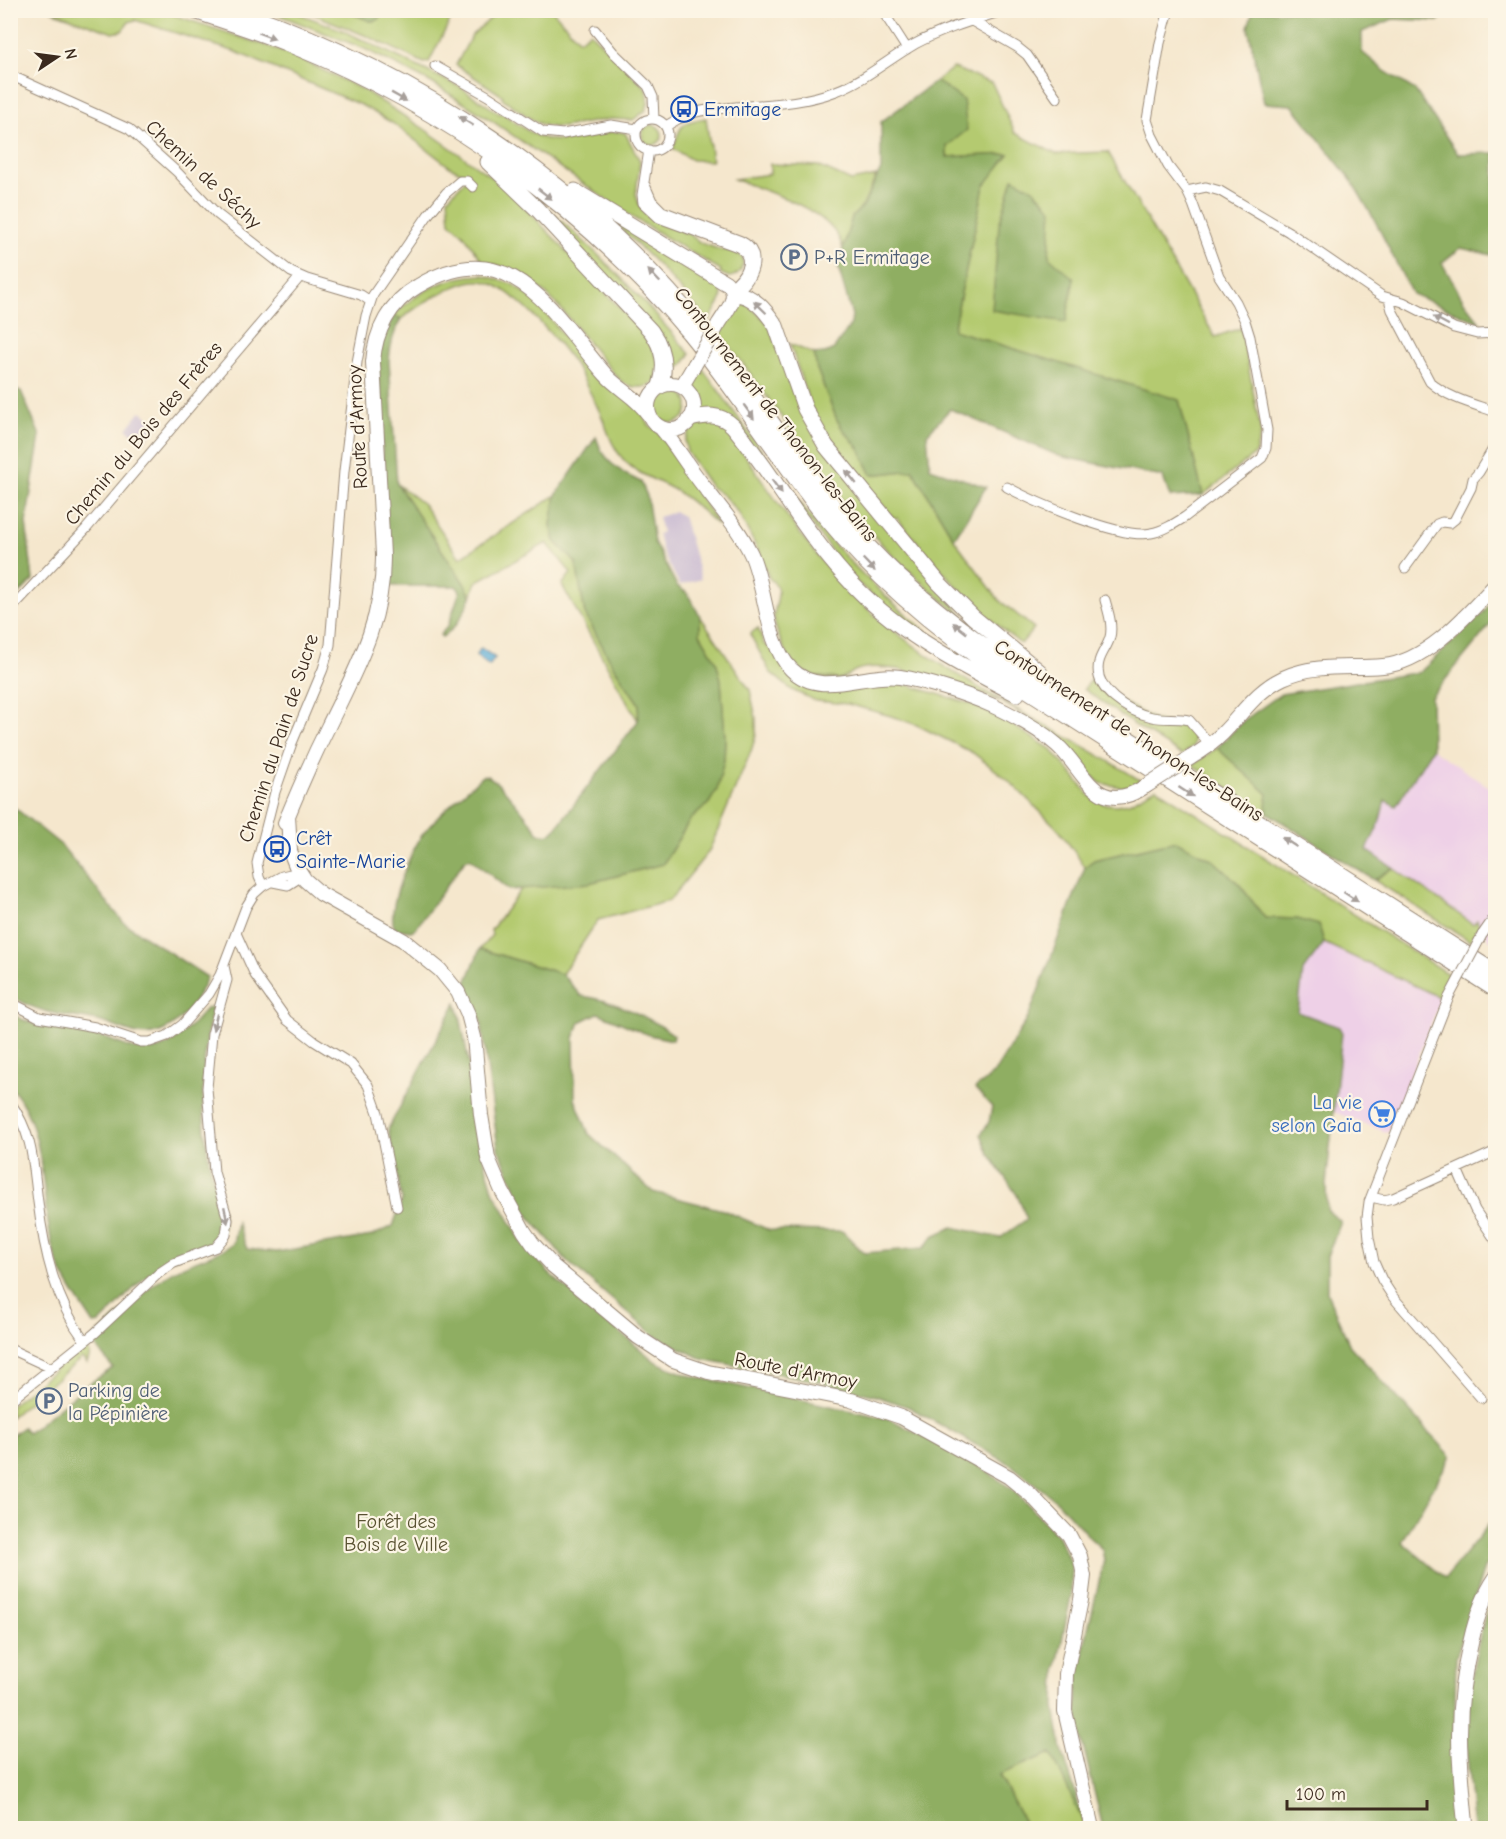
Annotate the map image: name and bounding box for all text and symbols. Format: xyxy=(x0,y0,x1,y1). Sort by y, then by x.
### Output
north arrow xyxy=(27,27,87,87)
one-way arrow xyxy=(258,32,276,41)
text: N xyxy=(61,47,81,61)
one-way arrow xyxy=(391,92,408,102)
bus stop icon: Ermitage xyxy=(669,94,699,124)
place label: Ermitage xyxy=(704,98,781,121)
street label: Chemin de Séchy xyxy=(141,115,266,234)
one-way arrow xyxy=(457,115,474,126)
one-way arrow xyxy=(537,188,552,200)
parking icon: P+R Ermitage xyxy=(779,242,809,272)
place label: P+R Ermitage xyxy=(814,246,930,269)
one-way arrow xyxy=(648,269,661,284)
street label: Contournement de Thonon-les-Bains xyxy=(669,283,882,546)
one-way arrow xyxy=(754,301,768,315)
one-way arrow xyxy=(1432,317,1450,327)
street label: Chemin du Bois des Frères xyxy=(60,337,227,530)
street label: Route d'Armoy xyxy=(343,364,372,490)
one-way arrow xyxy=(743,404,755,420)
one-way arrow xyxy=(845,469,858,485)
one-way arrow xyxy=(771,478,783,494)
one-way arrow xyxy=(862,558,876,573)
one-way arrow xyxy=(952,622,967,634)
street label: Chemin du Pain de Sucre xyxy=(234,631,323,845)
street label: Contournement de Thonon-les-Bains xyxy=(990,635,1268,826)
one-way arrow xyxy=(1178,786,1194,798)
place label: Crêt Sainte-Marie xyxy=(296,827,406,873)
bus stop icon: Crêt Sainte-Marie xyxy=(262,834,292,864)
one-way arrow xyxy=(1281,836,1297,847)
one-way arrow xyxy=(1343,891,1359,902)
one-way arrow xyxy=(209,1013,219,1031)
place label: La vie selon Gaïa xyxy=(1272,1091,1362,1137)
supermarket icon: La vie selon Gaïa xyxy=(1367,1099,1397,1129)
one-way arrow xyxy=(222,1206,231,1225)
street label: Route d'Armoy xyxy=(733,1347,859,1394)
place label: Parking de la Pépinière xyxy=(68,1379,168,1425)
parking icon: Parking de la Pépinière xyxy=(34,1386,64,1416)
park label: Forêt des Bois de Ville xyxy=(344,1510,448,1556)
scale bar xyxy=(1287,1773,1426,1811)
text: 100 m xyxy=(1296,1784,1346,1805)

